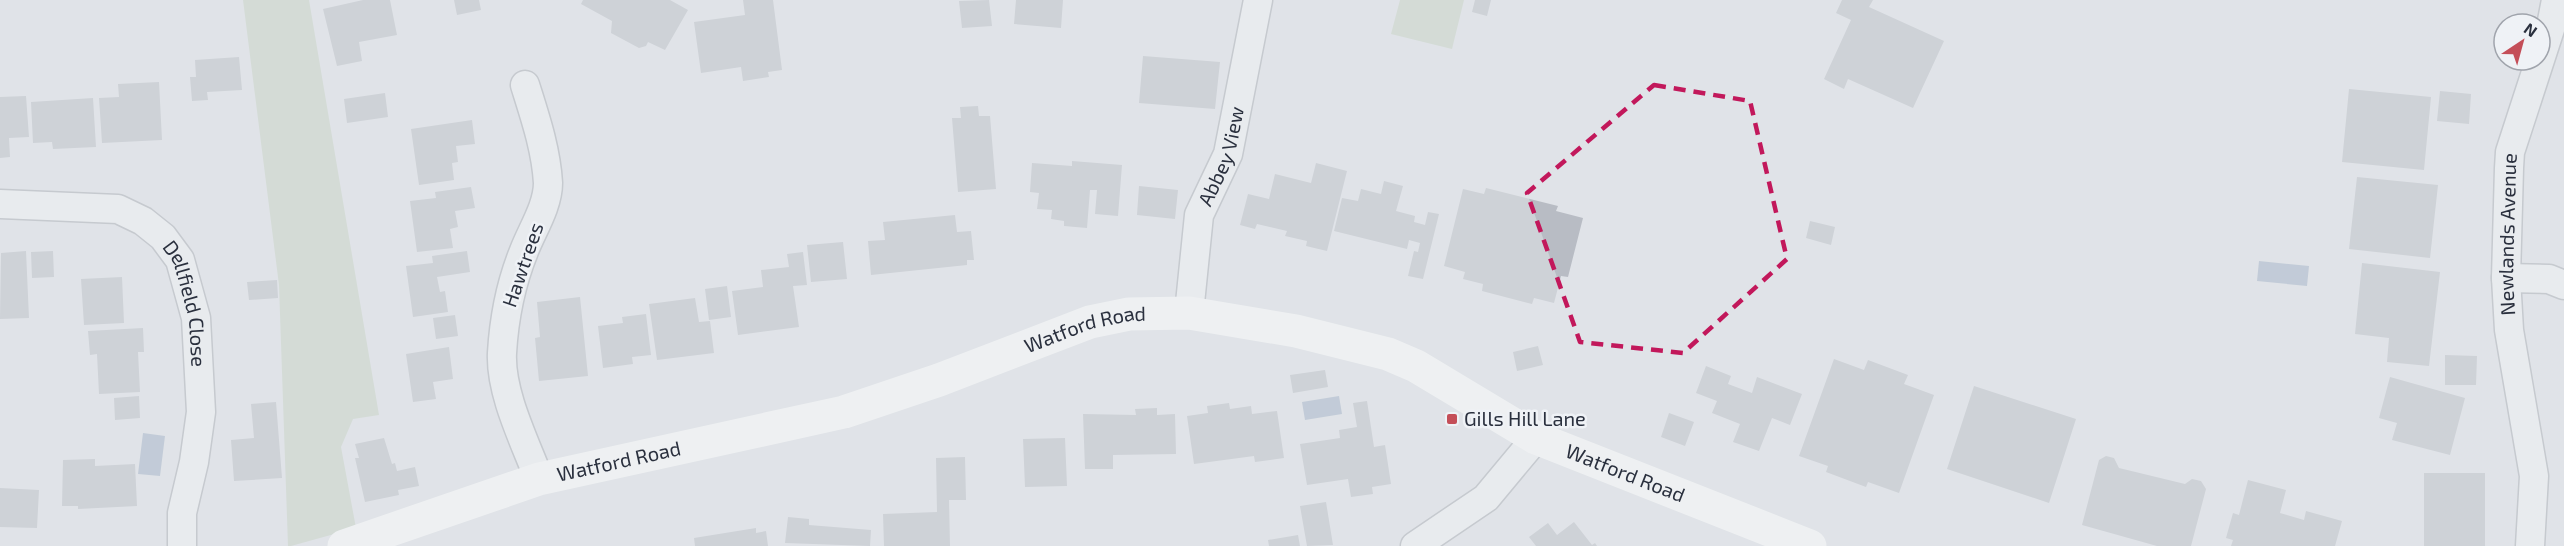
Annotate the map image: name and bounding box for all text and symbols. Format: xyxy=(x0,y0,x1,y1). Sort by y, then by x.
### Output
north arrow xyxy=(2492,12,2552,72)
text: N xyxy=(2521,18,2541,41)
street label: Abbey View xyxy=(1192,104,1248,210)
street label: Newlands Avenue xyxy=(2493,152,2521,316)
street label: Hawtrees xyxy=(496,219,548,310)
street label: Dellfield Close xyxy=(159,235,212,367)
street label: Watford Road xyxy=(1020,300,1146,357)
place label: Gills Hill Lane xyxy=(1464,406,1586,430)
marker: Gills Hill Lane xyxy=(1445,412,1459,426)
street label: Watford Road xyxy=(555,435,683,486)
street label: Watford Road xyxy=(1563,438,1689,507)

